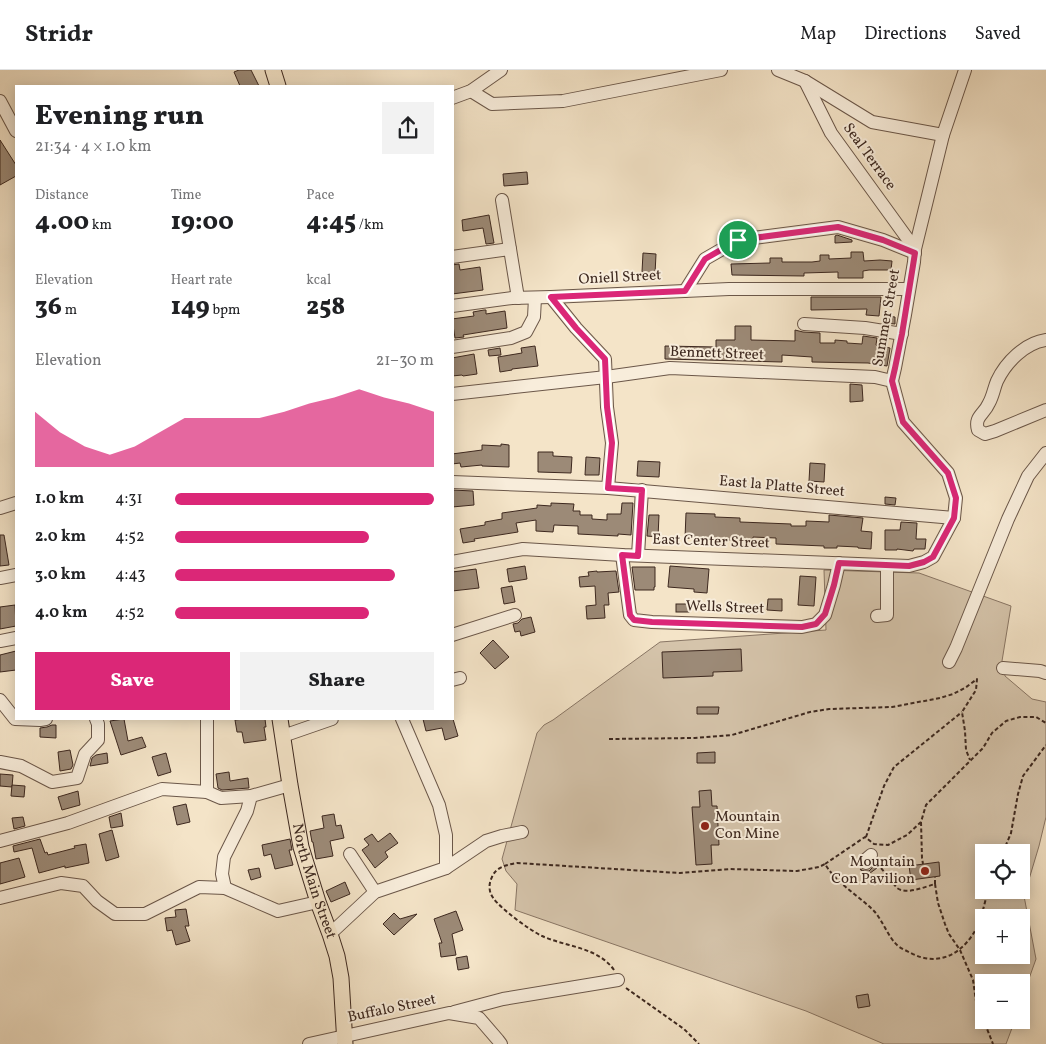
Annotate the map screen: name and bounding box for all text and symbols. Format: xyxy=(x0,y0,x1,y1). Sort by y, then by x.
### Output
text: Stridr xyxy=(25,18,93,52)
text: Map xyxy=(800,22,836,47)
text: Directions xyxy=(864,22,947,47)
text: Saved xyxy=(975,22,1021,47)
text: Evening run xyxy=(35,97,204,136)
button: share xyxy=(382,102,434,154)
street label: Seal Terrace xyxy=(837,119,901,195)
text: 21:34 · 4 × 1.0 km xyxy=(35,136,151,158)
text: Distance xyxy=(35,186,89,205)
text: Time xyxy=(171,186,201,205)
text: Pace xyxy=(306,186,334,205)
text: 4.00 xyxy=(35,205,89,240)
text: 19:00 xyxy=(171,205,234,240)
text: 4:45 xyxy=(306,205,356,240)
text: km xyxy=(89,216,112,235)
text: /km xyxy=(356,216,384,235)
pin xyxy=(717,219,759,261)
icon: arrive xyxy=(724,226,752,254)
street label: Oniell Street xyxy=(578,265,662,291)
street label: Summer Street xyxy=(868,267,906,369)
text: Elevation xyxy=(35,271,93,290)
text: Heart rate xyxy=(171,271,232,290)
text: kcal xyxy=(306,271,331,290)
text: 36 xyxy=(35,290,62,325)
text: 149 xyxy=(171,290,210,325)
text: 258 xyxy=(306,290,345,325)
text: m xyxy=(62,301,77,320)
text: bpm xyxy=(210,301,240,320)
street label: Bennett Street xyxy=(670,342,764,366)
text: Elevation xyxy=(35,350,102,372)
text: 21–30 m xyxy=(376,350,434,372)
street label: East la Platte Street xyxy=(718,471,846,503)
text: 1.0 km xyxy=(35,488,84,510)
text: 4:31 xyxy=(115,488,143,510)
text: 2.0 km xyxy=(35,526,86,548)
text: 4:52 xyxy=(115,526,145,548)
street label: East Center Street xyxy=(652,529,770,555)
text: 3.0 km xyxy=(35,564,86,586)
text: 4:43 xyxy=(115,564,145,586)
street label: Wells Street xyxy=(685,596,765,620)
text: 4.0 km xyxy=(35,602,87,624)
text: 4:52 xyxy=(115,602,145,624)
button: Save xyxy=(35,652,230,710)
button: Share xyxy=(240,652,434,710)
place label: Mountain Con Mine xyxy=(715,807,780,845)
marker: Mountain Con Mine xyxy=(699,820,711,832)
street label: North Main Street xyxy=(287,822,341,941)
map controls xyxy=(975,844,1030,1029)
button: locate xyxy=(975,844,1030,899)
place label: Mountain Con Pavilion xyxy=(831,852,915,890)
marker: Mountain Con Pavilion xyxy=(919,865,931,877)
button: + xyxy=(975,909,1030,964)
button: − xyxy=(975,974,1030,1029)
street label: Buffalo Street xyxy=(346,989,438,1029)

